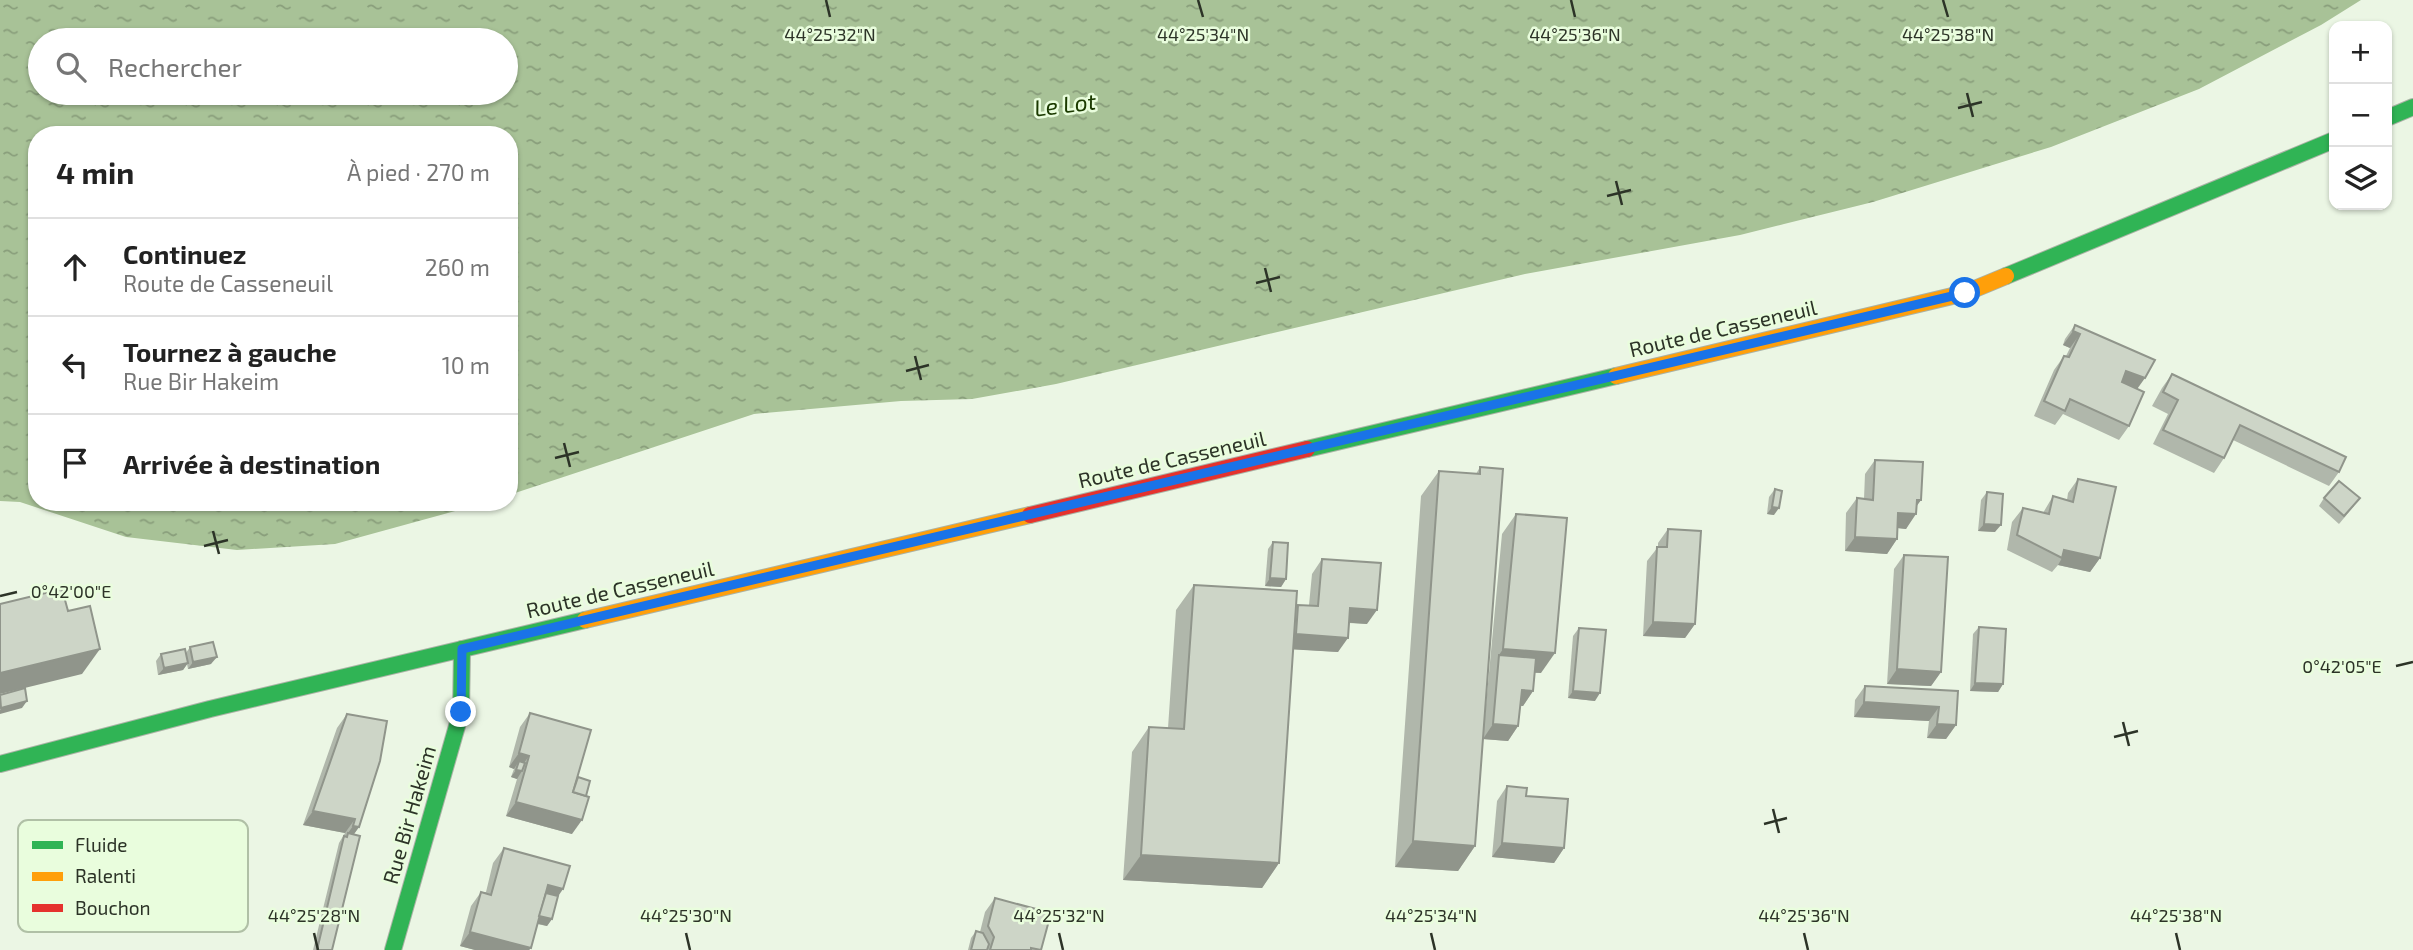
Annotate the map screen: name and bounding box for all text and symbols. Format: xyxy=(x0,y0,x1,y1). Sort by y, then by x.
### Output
map controls xyxy=(2329,21,2392,210)
button: + xyxy=(2329,21,2392,84)
text: 44°25'32"N xyxy=(784,23,876,45)
text: 44°25'34"N xyxy=(1157,23,1249,45)
text: 44°25'36"N xyxy=(1529,23,1621,45)
text: 44°25'38"N xyxy=(1902,23,1994,45)
search box xyxy=(28,28,518,105)
icon: search xyxy=(52,48,90,86)
text: Rechercher xyxy=(108,51,242,82)
button: − xyxy=(2329,84,2392,147)
water label: Le Lot xyxy=(1032,86,1098,122)
button: layers xyxy=(2329,147,2392,210)
text: 4 min xyxy=(56,154,134,190)
text: À pied · 270 m xyxy=(347,158,490,186)
text: Continuez xyxy=(123,238,246,269)
icon: ahead xyxy=(56,248,94,286)
text: 260 m xyxy=(425,253,490,281)
text: Route de Casseneuil xyxy=(123,269,333,297)
route start xyxy=(1949,277,1980,308)
street label: Route de Casseneuil xyxy=(1626,294,1820,361)
text: Tournez à gauche xyxy=(123,336,337,367)
icon: left xyxy=(56,346,94,384)
text: 10 m xyxy=(442,351,490,379)
text: Rue Bir Hakeim xyxy=(123,367,279,395)
street label: Route de Casseneuil xyxy=(1075,425,1269,492)
icon: arrive xyxy=(56,444,94,482)
text: Arrivée à destination xyxy=(123,448,380,479)
street label: Route de Casseneuil xyxy=(523,555,717,622)
text: 0°42'00"E xyxy=(31,580,111,602)
text: 0°42'05"E xyxy=(2302,655,2382,677)
route end xyxy=(445,696,476,727)
street label: Rue Bir Hakeim xyxy=(377,743,440,887)
legend xyxy=(18,820,248,932)
text: Fluide xyxy=(75,833,128,856)
text: Ralenti xyxy=(75,864,136,887)
text: Bouchon xyxy=(75,896,151,919)
text: 44°25'28"N xyxy=(268,904,360,926)
text: 44°25'30"N xyxy=(640,904,732,926)
text: 44°25'32"N xyxy=(1013,904,1105,926)
text: 44°25'34"N xyxy=(1385,904,1477,926)
text: 44°25'36"N xyxy=(1758,904,1850,926)
text: 44°25'38"N xyxy=(2130,904,2222,926)

